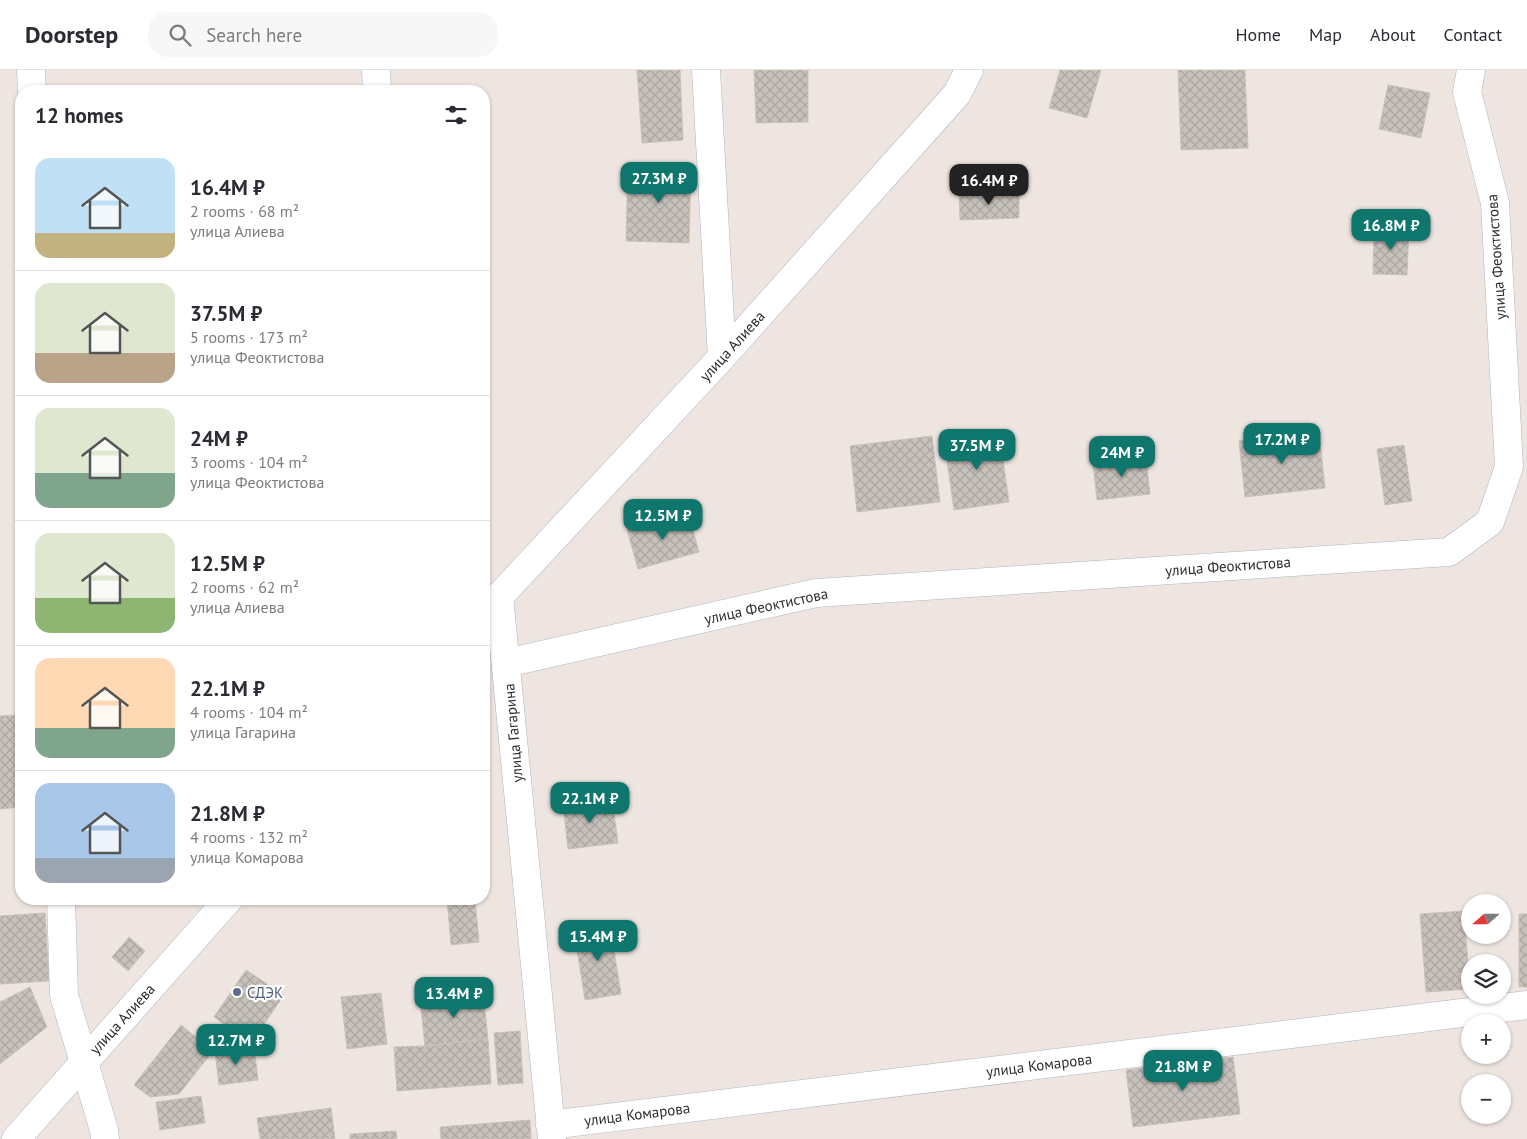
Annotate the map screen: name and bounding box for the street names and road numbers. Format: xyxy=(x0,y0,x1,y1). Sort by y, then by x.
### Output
street label: улица Феоктистова xyxy=(1482,194,1510,320)
street label: улица Алиева xyxy=(695,307,769,385)
street label: улица Феоктистова xyxy=(1165,552,1291,580)
street label: улица Феоктистова xyxy=(702,584,830,628)
street label: улица Гагарина xyxy=(499,683,527,783)
street label: улица Алиева xyxy=(85,980,159,1058)
street label: улица Комарова xyxy=(985,1049,1093,1081)
street label: улица Комарова xyxy=(583,1098,691,1130)

